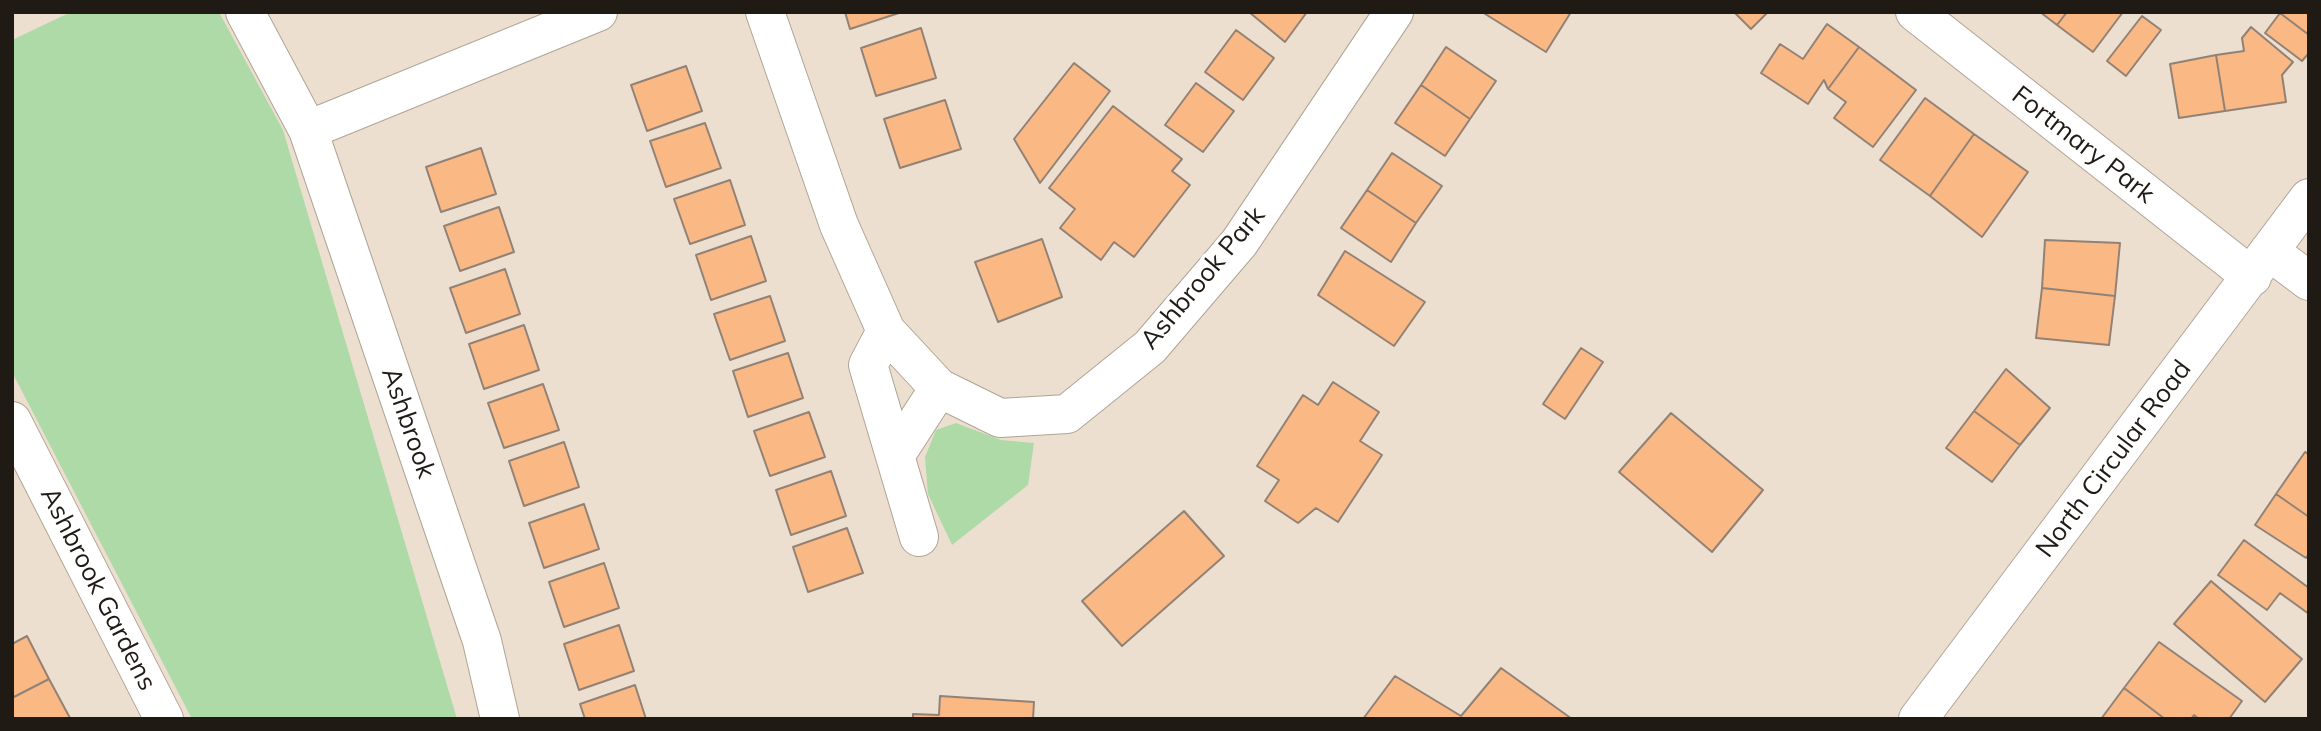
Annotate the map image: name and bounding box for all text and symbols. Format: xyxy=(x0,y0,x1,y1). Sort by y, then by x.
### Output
street label: Fortmary Park xyxy=(2006,80,2160,210)
street label: Ashbrook Park xyxy=(1134,200,1272,356)
street label: North Circular Road xyxy=(2030,354,2198,564)
street label: Ashbrook xyxy=(375,364,441,482)
street label: Ashbrook Gardens xyxy=(33,482,163,696)

